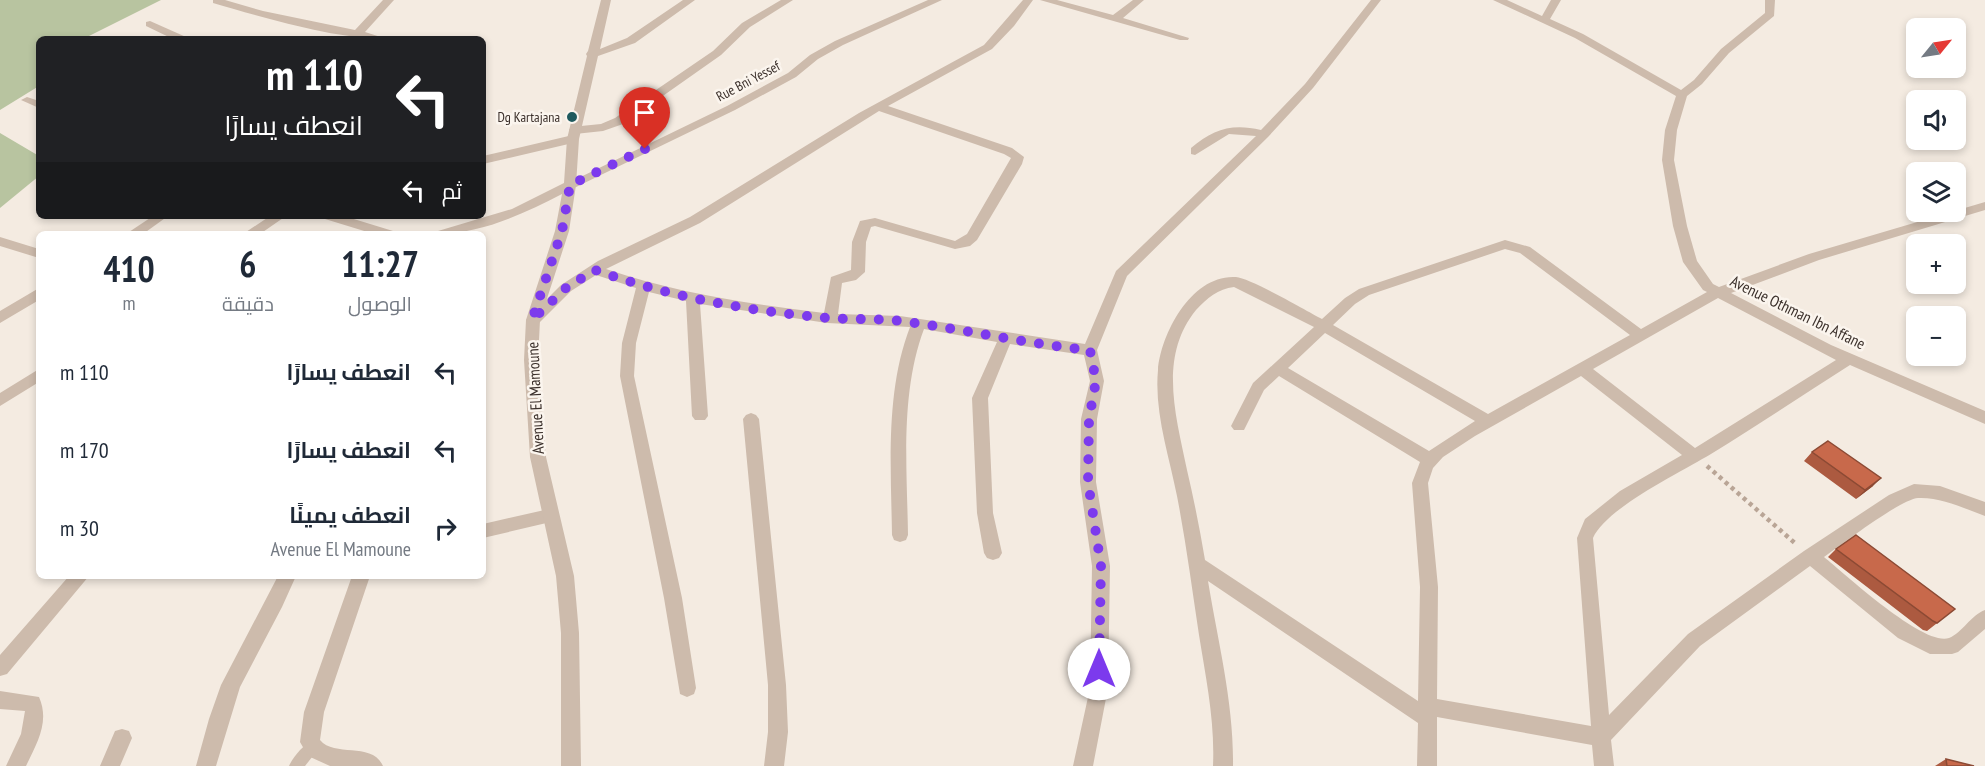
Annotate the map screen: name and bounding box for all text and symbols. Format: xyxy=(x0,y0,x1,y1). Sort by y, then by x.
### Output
north arrow xyxy=(1906,18,1966,78)
map controls xyxy=(1906,18,1966,366)
text: 110 m xyxy=(266,47,363,102)
street label: Rue Bni Yessef xyxy=(713,56,783,105)
icon: left xyxy=(384,60,462,138)
pin xyxy=(619,87,670,149)
button: sound xyxy=(1906,90,1966,150)
icon: arrive xyxy=(628,96,661,129)
text: انعطف يسارًا xyxy=(224,108,363,142)
place label: Dg Kartajana xyxy=(497,108,560,126)
marker: Dg Kartajana xyxy=(565,110,579,124)
button: layers xyxy=(1906,162,1966,222)
icon: left xyxy=(397,174,430,207)
text: ثم xyxy=(442,177,462,205)
button: + xyxy=(1906,234,1966,294)
text: 6 xyxy=(239,240,257,287)
text: 11:27 xyxy=(341,240,419,287)
text: 410 xyxy=(103,245,155,292)
street label: Avenue Othman Ibn Affane xyxy=(1727,271,1869,353)
text: m xyxy=(122,290,135,316)
text: دقيقة xyxy=(222,291,274,317)
text: الوصول xyxy=(348,291,412,317)
button: − xyxy=(1906,306,1966,366)
street label: Avenue El Mamoune xyxy=(522,341,548,455)
icon: left xyxy=(429,356,462,389)
text: 110 m xyxy=(60,358,109,386)
text: انعطف يسارًا xyxy=(287,358,411,386)
icon: left xyxy=(429,434,462,467)
text: 170 m xyxy=(60,436,109,464)
text: انعطف يسارًا xyxy=(287,436,411,464)
text: انعطف يمينًا xyxy=(289,501,411,529)
icon: right xyxy=(429,512,462,545)
text: 30 m xyxy=(60,514,99,542)
text: Avenue El Mamoune xyxy=(271,536,411,562)
position arrow xyxy=(1067,637,1131,701)

